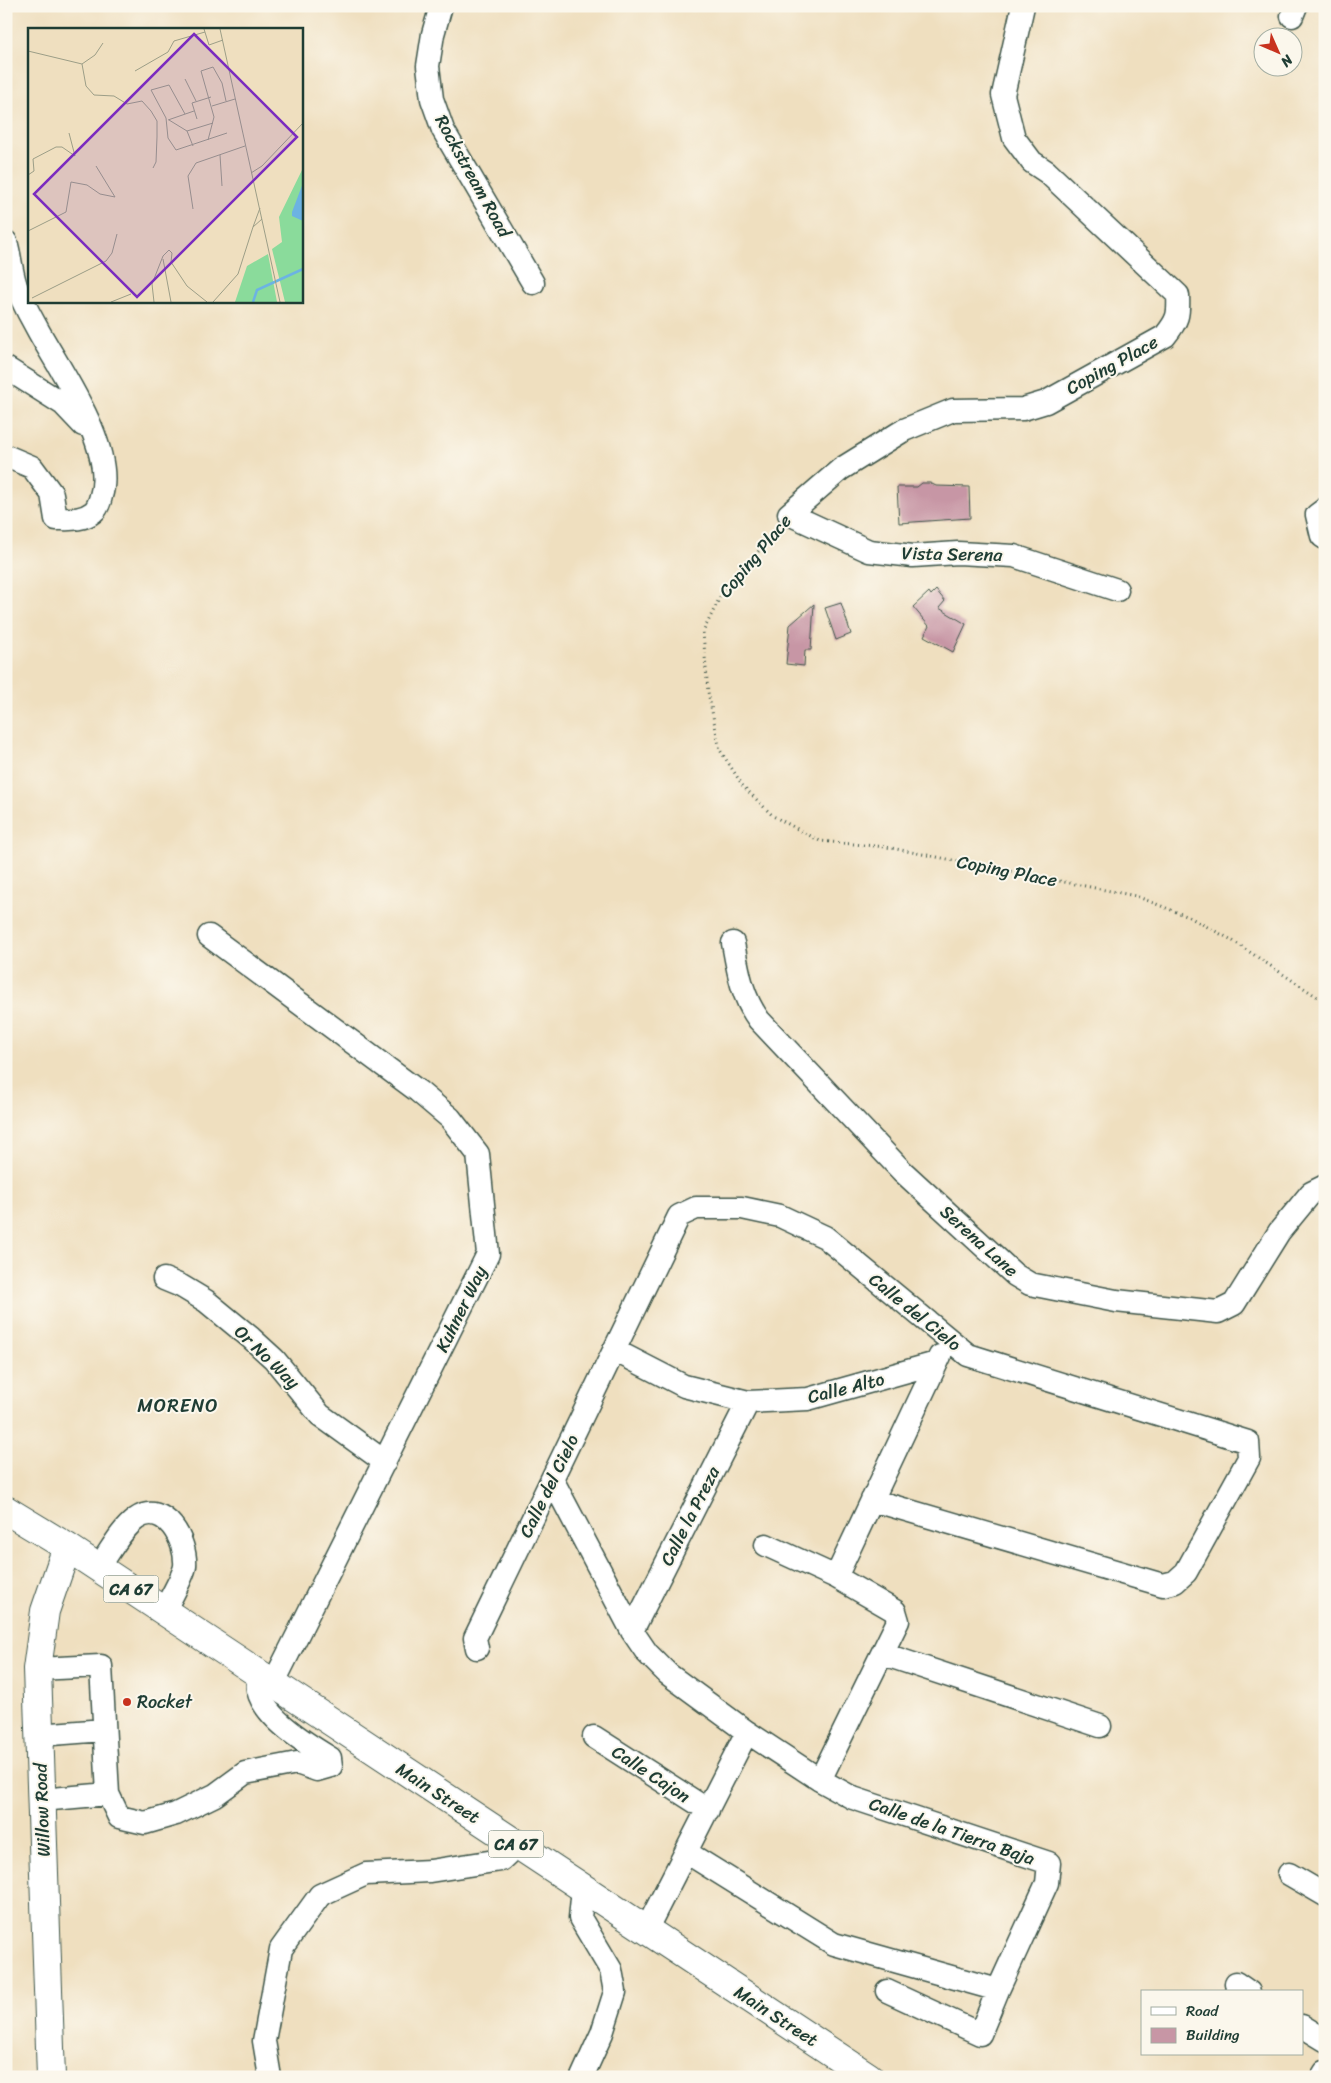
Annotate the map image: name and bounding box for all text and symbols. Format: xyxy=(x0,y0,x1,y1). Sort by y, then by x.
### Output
inset map xyxy=(28,28,302,302)
north arrow xyxy=(1254,28,1304,78)
text: N xyxy=(1274,48,1300,73)
street label: Rockstream Road xyxy=(426,108,521,245)
street label: Coping Place xyxy=(1060,326,1164,404)
street label: Coping Place xyxy=(710,507,800,605)
street label: Vista Serena xyxy=(901,537,1004,571)
street label: Coping Place xyxy=(954,846,1060,896)
street label: Serena Lane xyxy=(932,1197,1026,1285)
street label: Kuhner Way xyxy=(426,1259,496,1358)
street label: Calle del Cielo xyxy=(861,1264,969,1360)
street label: Or No Way xyxy=(226,1317,308,1398)
street label: Calle Alto xyxy=(804,1363,888,1413)
district label: MORENO xyxy=(137,1389,219,1422)
street label: Calle del Cielo xyxy=(510,1429,588,1543)
street label: Calle la Preza xyxy=(651,1460,729,1572)
road number: CA 67 xyxy=(104,1576,158,1602)
place label: Rocket xyxy=(137,1686,193,1718)
marker: Rocket xyxy=(121,1696,133,1708)
street label: Calle Cajon xyxy=(605,1736,697,1812)
street label: Main Street xyxy=(389,1754,487,1832)
street label: Willow Road xyxy=(24,1761,60,1857)
street label: Calle de la Tierra Baja xyxy=(865,1788,1039,1874)
road number: CA 67 xyxy=(488,1830,544,1858)
street label: Main Street xyxy=(727,1977,825,2055)
legend xyxy=(1141,1990,1304,2056)
text: Road xyxy=(1186,1998,1219,2024)
text: Building xyxy=(1186,2022,1240,2048)

